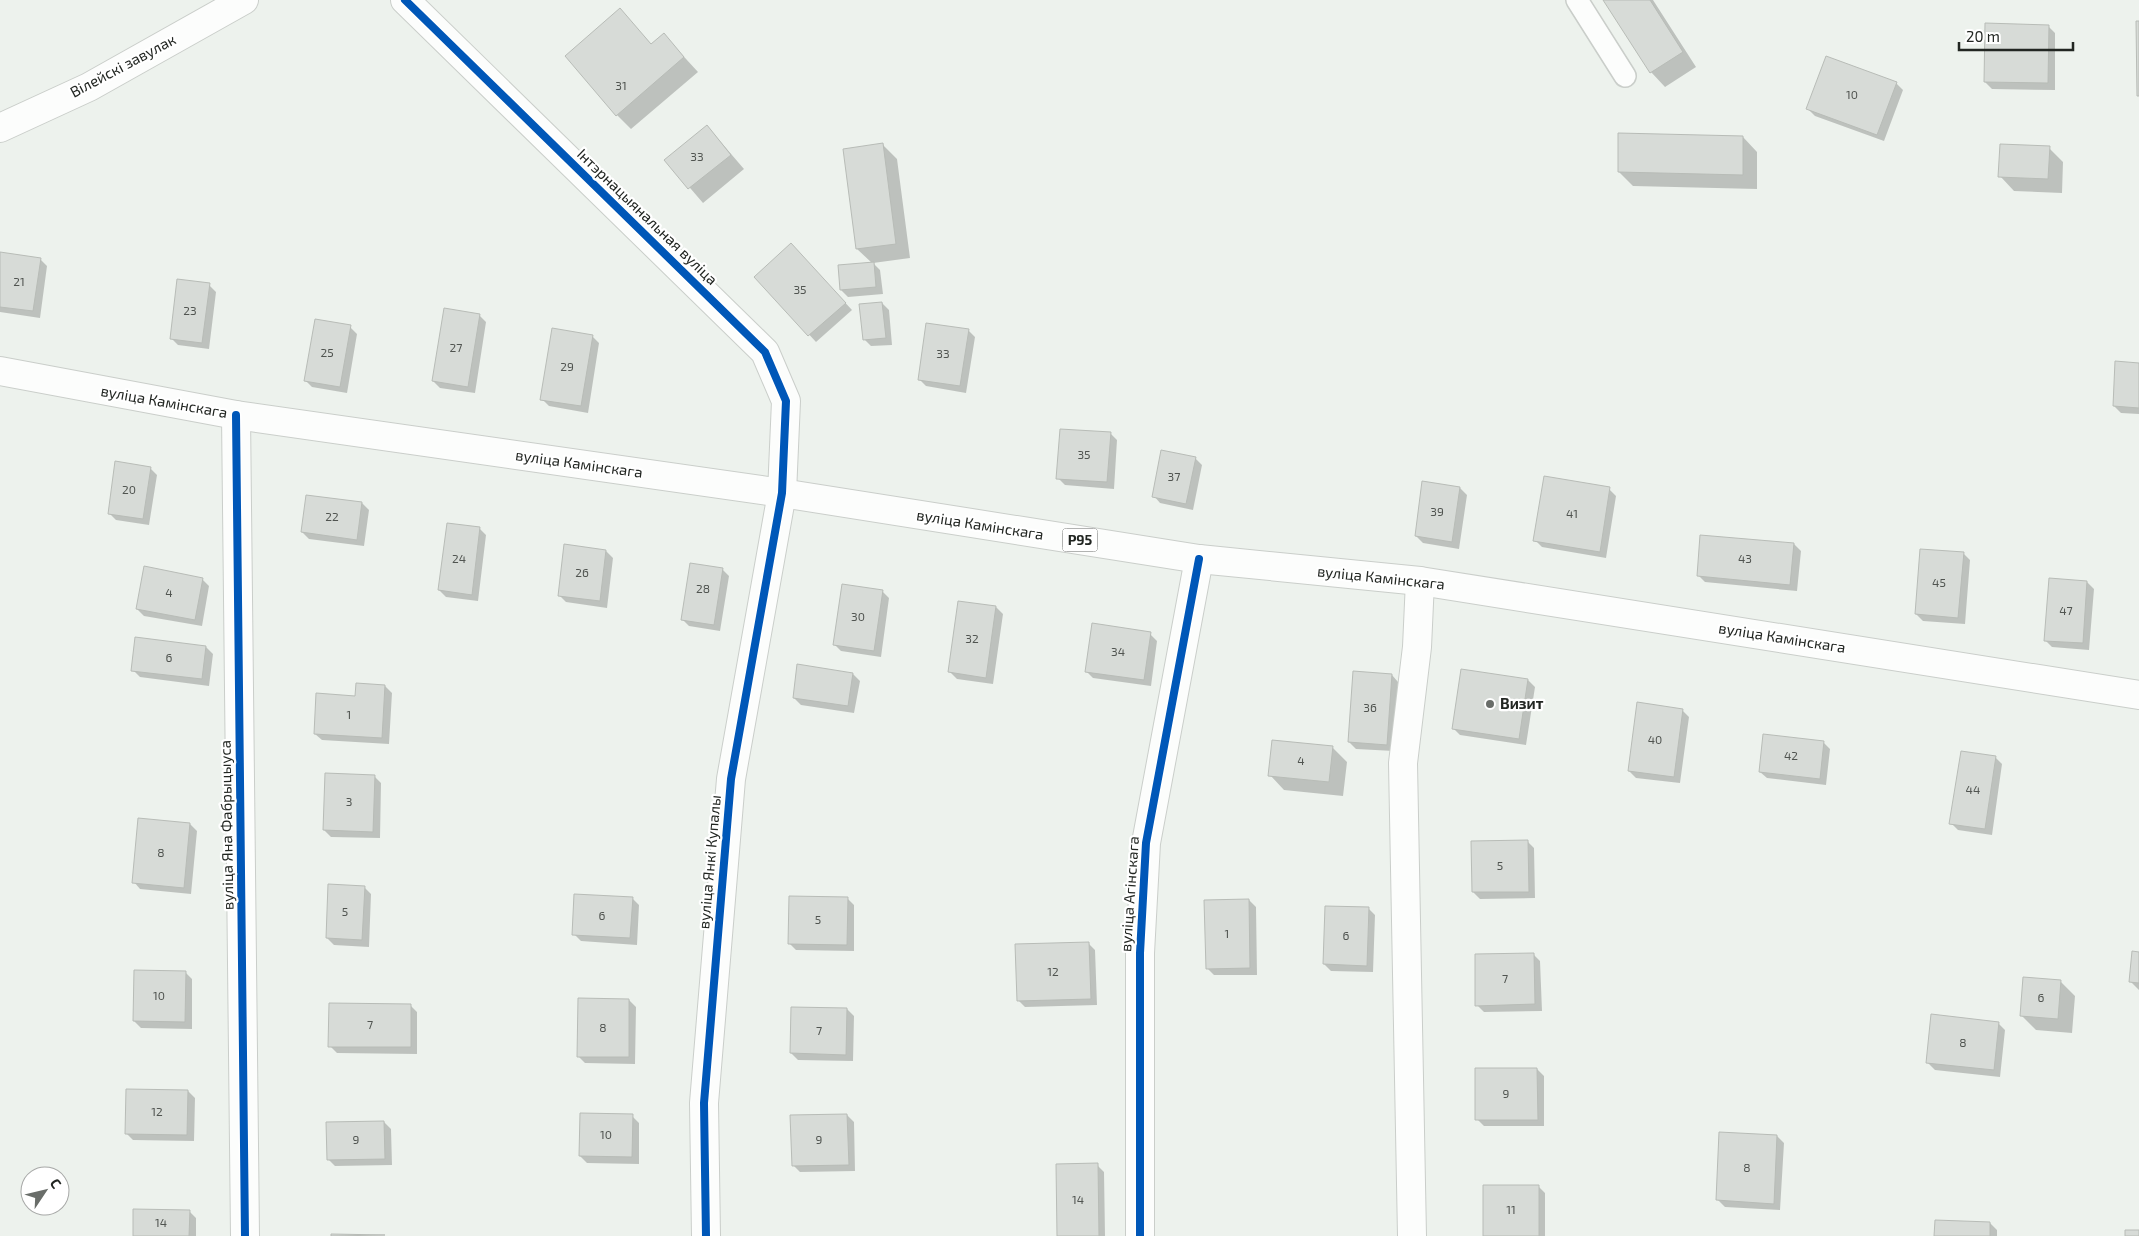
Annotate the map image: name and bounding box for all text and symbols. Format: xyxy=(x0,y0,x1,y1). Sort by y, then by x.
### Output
scale bar xyxy=(1959,20,2073,52)
text: 20 m xyxy=(1966,27,2000,45)
street label: Вілейскі завулак xyxy=(67,30,179,101)
house number: 31 xyxy=(615,78,627,92)
house number: 10 xyxy=(1846,87,1858,101)
street label: Інтэрнацыянальная вуліца xyxy=(573,145,722,289)
house number: 33 xyxy=(690,149,704,163)
house number: 21 xyxy=(13,274,25,288)
house number: 35 xyxy=(793,282,807,296)
house number: 23 xyxy=(183,303,197,317)
house number: 27 xyxy=(450,340,462,354)
house number: 25 xyxy=(320,345,334,359)
house number: 33 xyxy=(936,346,950,360)
house number: 29 xyxy=(560,359,574,373)
street label: вуліца Камінскага xyxy=(99,381,229,422)
street label: вуліца Камінскага xyxy=(514,445,644,482)
house number: 35 xyxy=(1077,447,1091,461)
house number: 37 xyxy=(1168,469,1180,483)
house number: 20 xyxy=(122,482,136,496)
house number: 39 xyxy=(1430,504,1444,518)
street label: вуліца Камінскага xyxy=(915,505,1045,544)
house number: 41 xyxy=(1566,506,1578,520)
house number: 22 xyxy=(325,509,339,523)
road number: Р95 xyxy=(1062,528,1098,552)
house number: 24 xyxy=(452,551,466,565)
house number: 43 xyxy=(1738,551,1752,565)
street label: вуліца Камінскага xyxy=(1316,561,1446,594)
house number: 26 xyxy=(575,565,589,579)
house number: 45 xyxy=(1932,575,1946,589)
house number: 28 xyxy=(696,581,710,595)
house number: 4 xyxy=(165,585,173,599)
house number: 47 xyxy=(2059,603,2073,617)
house number: 30 xyxy=(851,609,865,623)
street label: вуліца Камінскага xyxy=(1717,618,1847,657)
house number: 32 xyxy=(965,631,979,645)
house number: 34 xyxy=(1111,644,1125,658)
house number: 6 xyxy=(166,650,173,664)
place label: Визит xyxy=(1500,694,1544,712)
marker: Визит xyxy=(1484,698,1496,710)
house number: 36 xyxy=(1363,700,1377,714)
house number: 1 xyxy=(347,707,351,721)
house number: 40 xyxy=(1648,732,1662,746)
street label: вуліца Яна Фабрыцыуса xyxy=(216,740,237,910)
house number: 42 xyxy=(1784,748,1798,762)
house number: 4 xyxy=(1297,753,1305,767)
house number: 44 xyxy=(1966,782,1980,796)
house number: 3 xyxy=(346,794,352,808)
street label: вуліца Янкі Купалы xyxy=(694,794,725,930)
street label: вуліца Агінскага xyxy=(1116,835,1143,953)
house number: 8 xyxy=(157,845,165,859)
house number: 5 xyxy=(1497,858,1503,872)
house number: 5 xyxy=(342,904,348,918)
house number: 6 xyxy=(599,908,606,922)
house number: 5 xyxy=(815,912,821,926)
house number: 1 xyxy=(1225,926,1229,940)
house number: 6 xyxy=(1343,928,1350,942)
house number: 12 xyxy=(1047,964,1059,978)
house number: 7 xyxy=(1502,971,1508,985)
house number: 10 xyxy=(153,988,165,1002)
house number: 6 xyxy=(2038,990,2045,1004)
house number: 7 xyxy=(367,1017,373,1031)
house number: 8 xyxy=(599,1020,607,1034)
house number: 7 xyxy=(816,1023,822,1037)
house number: 8 xyxy=(1959,1035,1967,1049)
house number: 9 xyxy=(1503,1086,1510,1100)
house number: 12 xyxy=(151,1104,163,1118)
house number: 10 xyxy=(600,1127,612,1141)
house number: 9 xyxy=(353,1132,360,1146)
house number: 9 xyxy=(816,1132,823,1146)
house number: 8 xyxy=(1743,1160,1751,1174)
north arrow xyxy=(20,1166,70,1216)
text: С xyxy=(47,1175,65,1192)
house number: 14 xyxy=(1072,1192,1084,1206)
house number: 11 xyxy=(1506,1202,1516,1216)
house number: 14 xyxy=(155,1215,167,1229)

